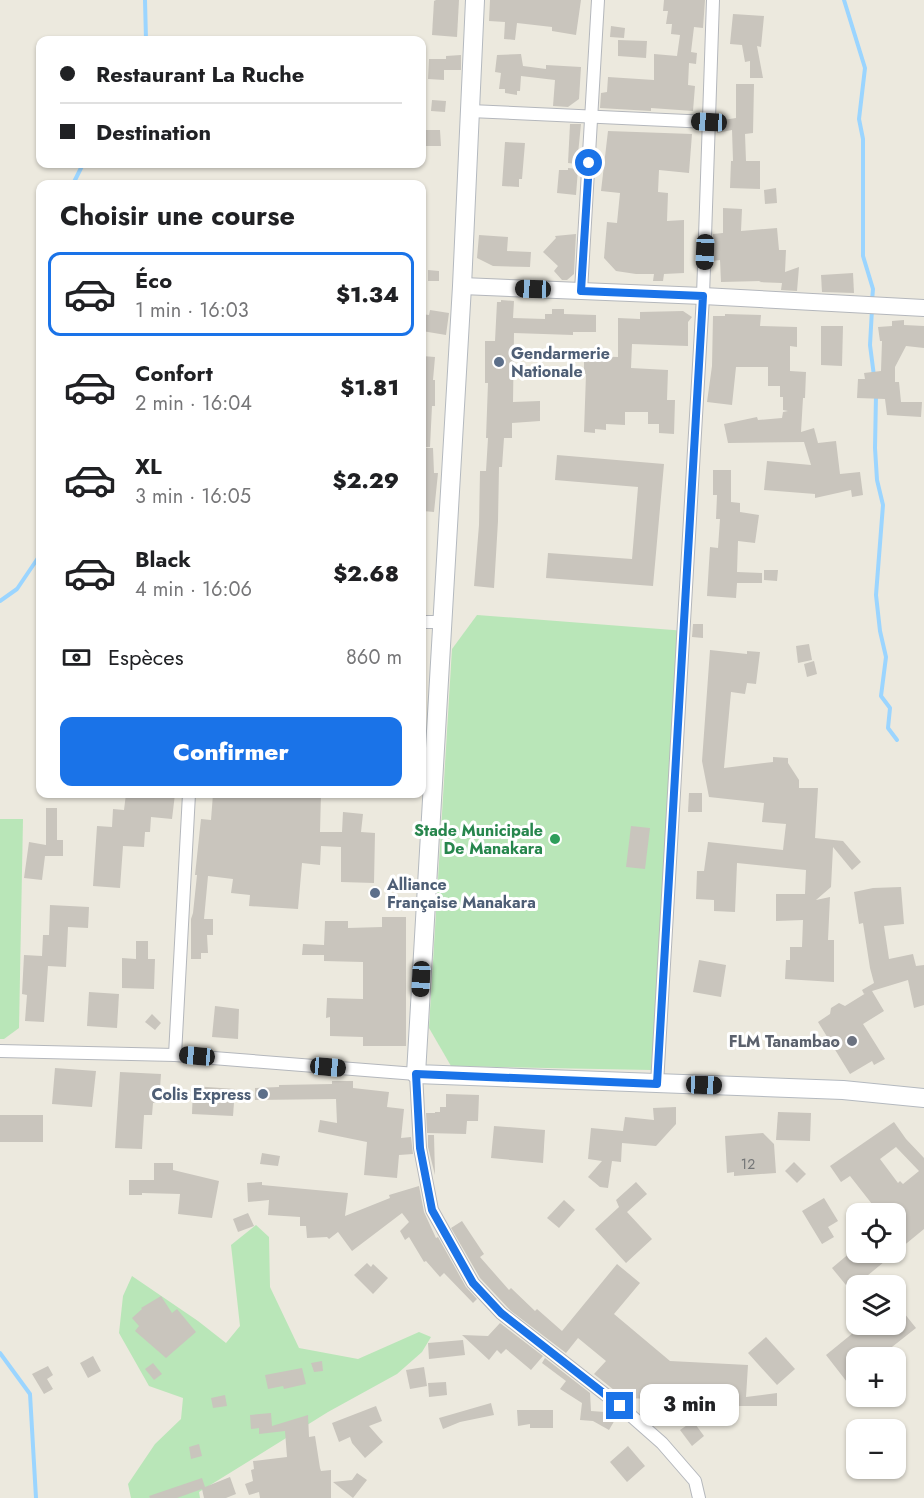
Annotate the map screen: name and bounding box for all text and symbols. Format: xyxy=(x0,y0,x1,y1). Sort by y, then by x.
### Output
text: Restaurant La Ruche xyxy=(96,58,304,90)
car xyxy=(691,112,727,132)
text: Destination xyxy=(96,116,211,148)
route start xyxy=(575,149,602,176)
text: Choisir une course xyxy=(60,196,295,235)
car xyxy=(695,234,715,270)
text: Éco xyxy=(135,264,172,296)
icon: car xyxy=(63,267,117,321)
text: $1.34 xyxy=(336,278,399,310)
car xyxy=(515,279,551,299)
text: 1 min · 16:03 xyxy=(135,296,249,325)
place label: Gendarmerie Nationale xyxy=(511,342,610,383)
marker: Gendarmerie Nationale xyxy=(492,355,506,369)
text: Confort xyxy=(135,357,213,389)
icon: car xyxy=(63,360,117,414)
text: $1.81 xyxy=(340,371,399,403)
text: 2 min · 16:04 xyxy=(135,389,252,418)
text: XL xyxy=(135,450,162,482)
icon: car xyxy=(63,453,117,507)
text: $2.29 xyxy=(332,464,399,496)
text: 3 min · 16:05 xyxy=(135,482,251,511)
text: Black xyxy=(135,543,191,575)
icon: car xyxy=(63,546,117,600)
text: $2.68 xyxy=(333,557,399,589)
text: 4 min · 16:06 xyxy=(135,575,252,604)
icon: cash xyxy=(60,641,93,674)
text: Espèces xyxy=(108,641,184,673)
text: 860 m xyxy=(346,643,402,672)
button: Confirmer xyxy=(60,717,402,786)
place label: Stade Municipale De Manakara xyxy=(414,819,543,860)
marker: Stade Municipale De Manakara xyxy=(548,832,562,846)
place label: Alliance Française Manakara xyxy=(386,873,536,914)
marker: Alliance Française Manakara xyxy=(368,886,382,900)
car xyxy=(411,961,431,997)
place label: FLM Tanambao xyxy=(729,1030,840,1053)
marker: FLM Tanambao xyxy=(845,1034,859,1048)
car xyxy=(178,1045,216,1067)
car xyxy=(309,1056,347,1078)
car xyxy=(686,1075,722,1095)
place label: Colis Express xyxy=(151,1083,251,1106)
marker: Colis Express xyxy=(256,1087,270,1101)
house number: 12 xyxy=(741,1154,755,1174)
map controls xyxy=(846,1203,906,1479)
button: locate xyxy=(846,1203,906,1263)
button: layers xyxy=(846,1275,906,1335)
button: + xyxy=(846,1347,906,1407)
callout: 3 min xyxy=(641,1385,740,1427)
text: 3 min xyxy=(663,1390,716,1419)
route end xyxy=(606,1392,633,1419)
button: − xyxy=(846,1419,906,1479)

